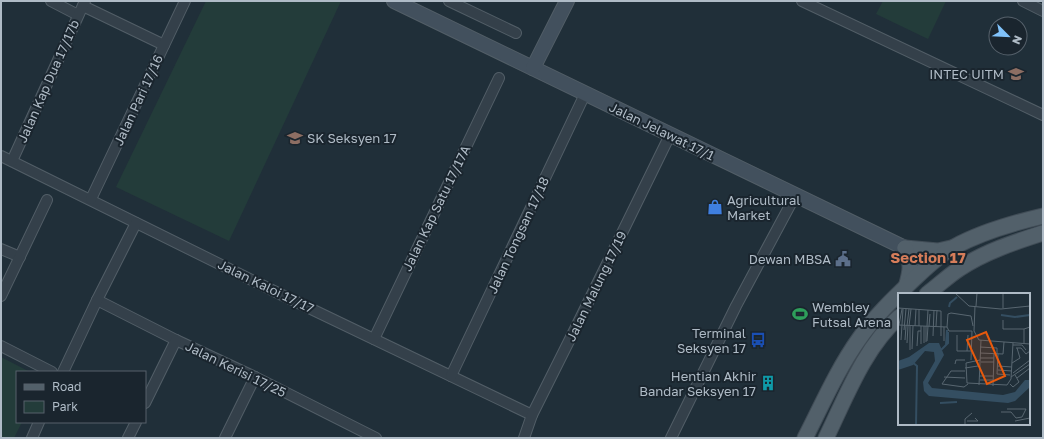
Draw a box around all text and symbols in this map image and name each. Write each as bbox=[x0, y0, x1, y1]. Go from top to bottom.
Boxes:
north arrow bbox=[988, 16, 1028, 56]
street label: Jalan Kap Dua 17/17b bbox=[14, 17, 82, 145]
text: N bbox=[1010, 34, 1025, 47]
street label: Jalan Pari 17/16 bbox=[110, 52, 166, 148]
school or university icon: INTEC UITM bbox=[1007, 65, 1025, 83]
place label: INTEC UITM bbox=[929, 66, 1004, 82]
street label: Jalan Jelawat 17/1 bbox=[607, 99, 717, 163]
school or university icon: SK Seksyen 17 bbox=[286, 129, 304, 147]
place label: SK Seksyen 17 bbox=[307, 130, 397, 146]
street label: Jalan Kap Satu 17/17A bbox=[399, 142, 474, 273]
street label: Jalan Tongsan 17/18 bbox=[484, 174, 552, 296]
place label: Agricultural Market bbox=[727, 192, 801, 223]
shop icon: Agricultural Market bbox=[706, 198, 724, 216]
street label: Jalan Malung 17/19 bbox=[562, 228, 630, 344]
district label: Section 17 bbox=[890, 248, 966, 266]
public building icon: Dewan MBSA bbox=[834, 250, 852, 268]
place label: Dewan MBSA bbox=[749, 251, 831, 267]
street label: Jalan Kaloi 17/17 bbox=[215, 256, 317, 316]
inset map bbox=[898, 293, 1030, 425]
place label: Wembley Futsal Arena bbox=[812, 299, 891, 330]
sports icon: Wembley Futsal Arena bbox=[791, 305, 809, 323]
place label: Terminal Seksyen 17 bbox=[677, 325, 746, 356]
bus stop icon: Terminal Seksyen 17 bbox=[749, 331, 767, 349]
street label: Jalan Kerisi 17/25 bbox=[183, 338, 289, 400]
place label: Hentian Akhir Bandar Seksyen 17 bbox=[639, 368, 756, 399]
legend bbox=[16, 371, 146, 423]
building icon: Hentian Akhir Bandar Seksyen 17 bbox=[759, 374, 777, 392]
text: Road bbox=[52, 379, 81, 394]
text: Park bbox=[52, 399, 78, 414]

